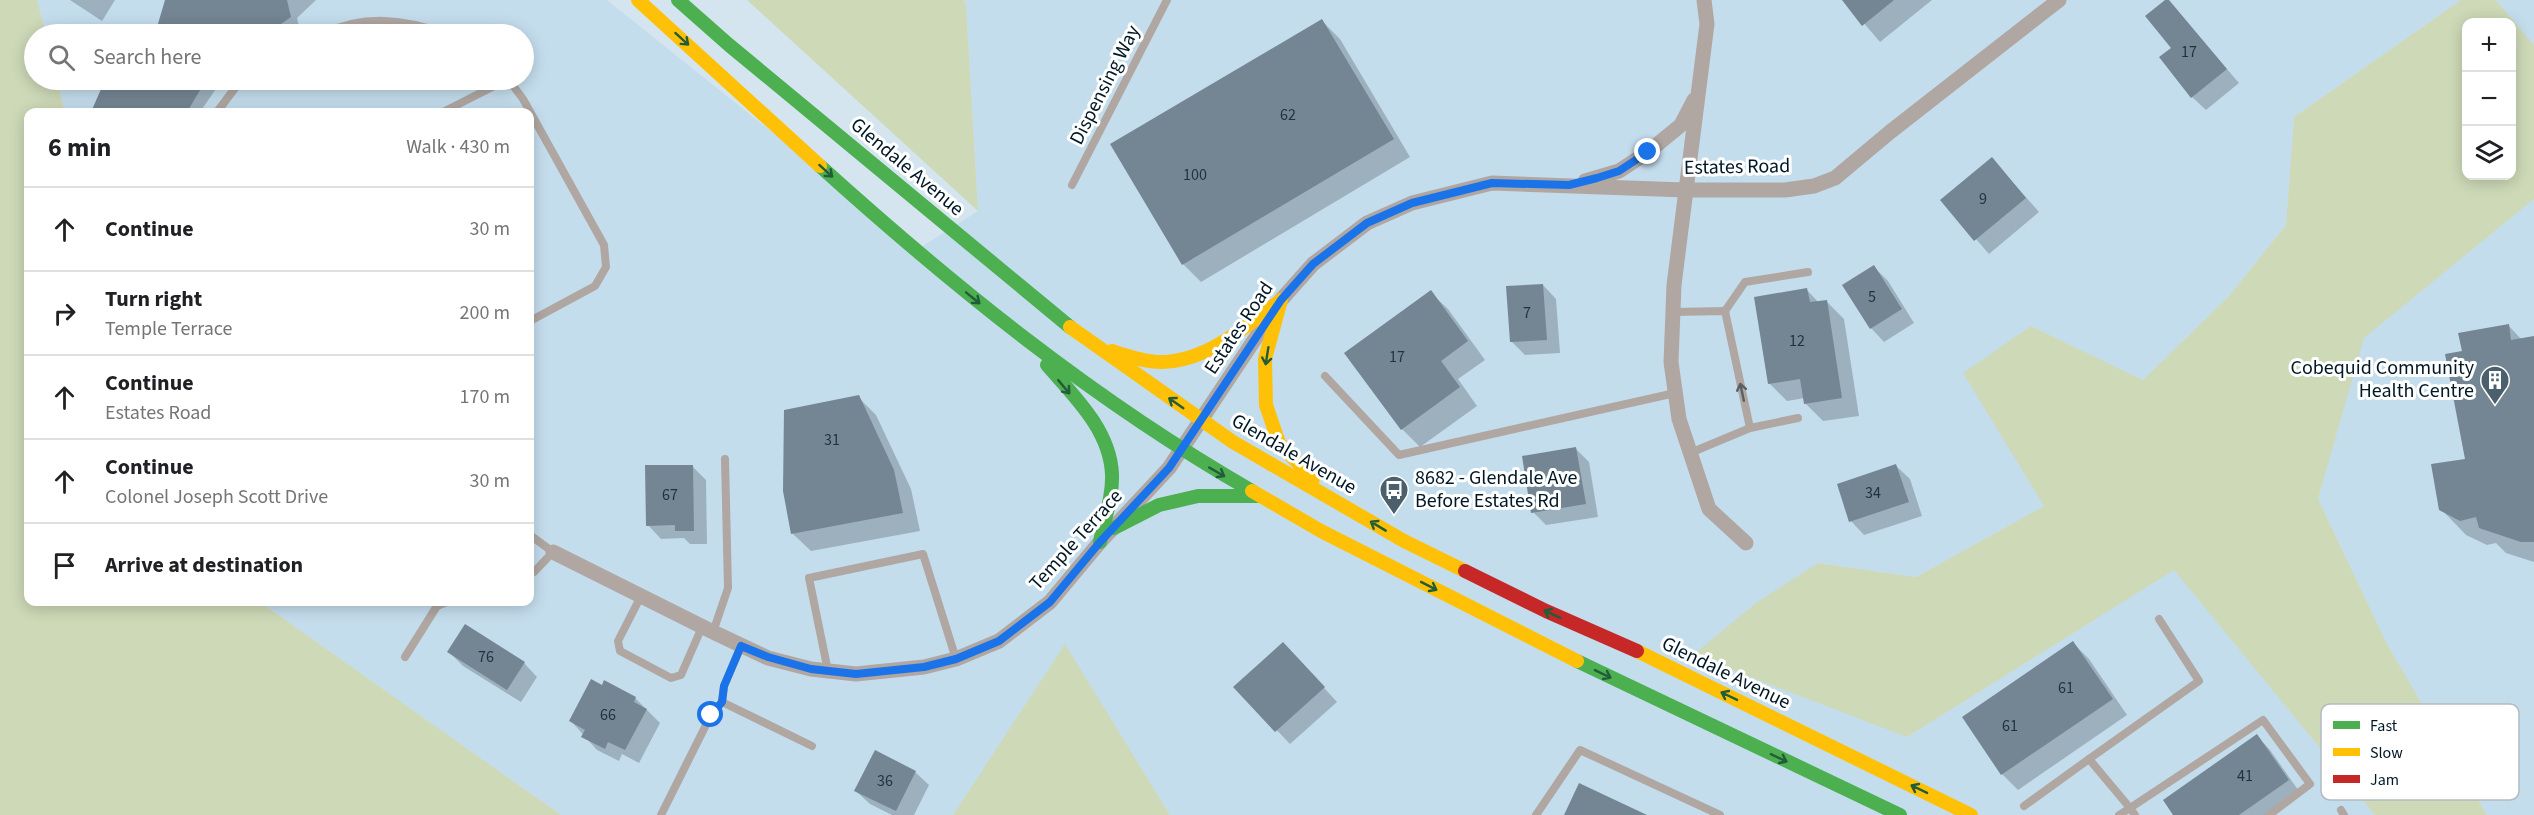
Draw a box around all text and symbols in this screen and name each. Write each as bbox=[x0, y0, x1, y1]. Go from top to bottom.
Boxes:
map controls bbox=[2462, 18, 2516, 180]
button: + bbox=[2462, 18, 2516, 72]
street label: Dispensing Way bbox=[1063, 20, 1147, 150]
search box bbox=[24, 24, 534, 90]
one-way arrow bbox=[674, 32, 689, 46]
icon: search bbox=[45, 41, 78, 74]
text: Search here bbox=[93, 41, 201, 73]
house number: 17 bbox=[2181, 41, 2197, 63]
button: − bbox=[2462, 72, 2516, 126]
house number: 62 bbox=[1280, 104, 1296, 126]
street label: Glendale Avenue bbox=[844, 111, 970, 223]
button: layers bbox=[2462, 126, 2516, 180]
text: 6 min bbox=[48, 129, 111, 166]
text: Walk · 430 m bbox=[406, 133, 510, 161]
route end bbox=[1634, 138, 1660, 164]
street label: Estates Road bbox=[1684, 152, 1790, 182]
one-way arrow bbox=[818, 163, 833, 177]
house number: 100 bbox=[1183, 164, 1207, 186]
house number: 9 bbox=[1979, 188, 1987, 210]
icon: ahead bbox=[48, 213, 81, 246]
text: Continue bbox=[105, 213, 194, 245]
text: 30 m bbox=[470, 215, 510, 243]
street label: Estates Road bbox=[1198, 276, 1280, 380]
text: Turn right bbox=[105, 283, 202, 315]
house number: 5 bbox=[1868, 286, 1876, 308]
one-way arrow bbox=[965, 291, 981, 304]
icon: right bbox=[48, 297, 81, 330]
text: 200 m bbox=[460, 299, 510, 327]
house number: 7 bbox=[1523, 302, 1531, 324]
text: Temple Terrace bbox=[105, 315, 232, 343]
house number: 12 bbox=[1789, 330, 1805, 352]
one-way arrow bbox=[1261, 346, 1272, 366]
house number: 17 bbox=[1389, 346, 1405, 368]
place label: Cobequid Community Health Centre bbox=[2291, 354, 2475, 405]
building icon: Cobequid Community Health Centre bbox=[2479, 364, 2511, 406]
text: Continue bbox=[105, 367, 194, 399]
one-way arrow bbox=[1058, 379, 1071, 395]
icon: ahead bbox=[48, 381, 81, 414]
text: 170 m bbox=[460, 383, 510, 411]
one-way arrow bbox=[1736, 383, 1747, 403]
one-way arrow bbox=[1168, 397, 1185, 409]
text: Estates Road bbox=[105, 399, 211, 427]
street label: Glendale Avenue bbox=[1226, 407, 1362, 501]
house number: 31 bbox=[824, 429, 840, 451]
text: Continue bbox=[105, 451, 194, 483]
place label: 8682 - Glendale Ave Before Estates Rd bbox=[1415, 464, 1577, 515]
icon: ahead bbox=[48, 465, 81, 498]
text: 30 m bbox=[470, 467, 510, 495]
one-way arrow bbox=[1208, 467, 1225, 479]
bus stop icon: 8682 - Glendale Ave Before Estates Rd bbox=[1378, 474, 1410, 516]
house number: 34 bbox=[1865, 482, 1881, 504]
text: Colonel Joseph Scott Drive bbox=[105, 483, 328, 511]
street label: Temple Terrace bbox=[1023, 483, 1129, 597]
house number: 67 bbox=[662, 484, 678, 506]
one-way arrow bbox=[1370, 519, 1387, 531]
icon: arrive bbox=[48, 549, 81, 582]
text: Arrive at destination bbox=[105, 549, 303, 581]
one-way arrow bbox=[1419, 581, 1437, 593]
one-way arrow bbox=[1544, 608, 1562, 619]
street label: Glendale Avenue bbox=[1657, 630, 1795, 716]
house number: 76 bbox=[478, 646, 494, 668]
one-way arrow bbox=[1594, 668, 1611, 680]
house number: 61 bbox=[2058, 677, 2074, 699]
one-way arrow bbox=[1721, 689, 1739, 701]
route start bbox=[697, 701, 723, 727]
house number: 66 bbox=[600, 704, 616, 726]
legend bbox=[2321, 704, 2519, 800]
house number: 61 bbox=[2002, 715, 2018, 737]
text: Fast bbox=[2370, 715, 2398, 737]
text: Slow bbox=[2370, 742, 2403, 764]
one-way arrow bbox=[1770, 753, 1788, 765]
house number: 41 bbox=[2237, 765, 2253, 787]
text: Jam bbox=[2370, 769, 2399, 791]
house number: 36 bbox=[877, 770, 893, 792]
one-way arrow bbox=[1910, 783, 1928, 794]

